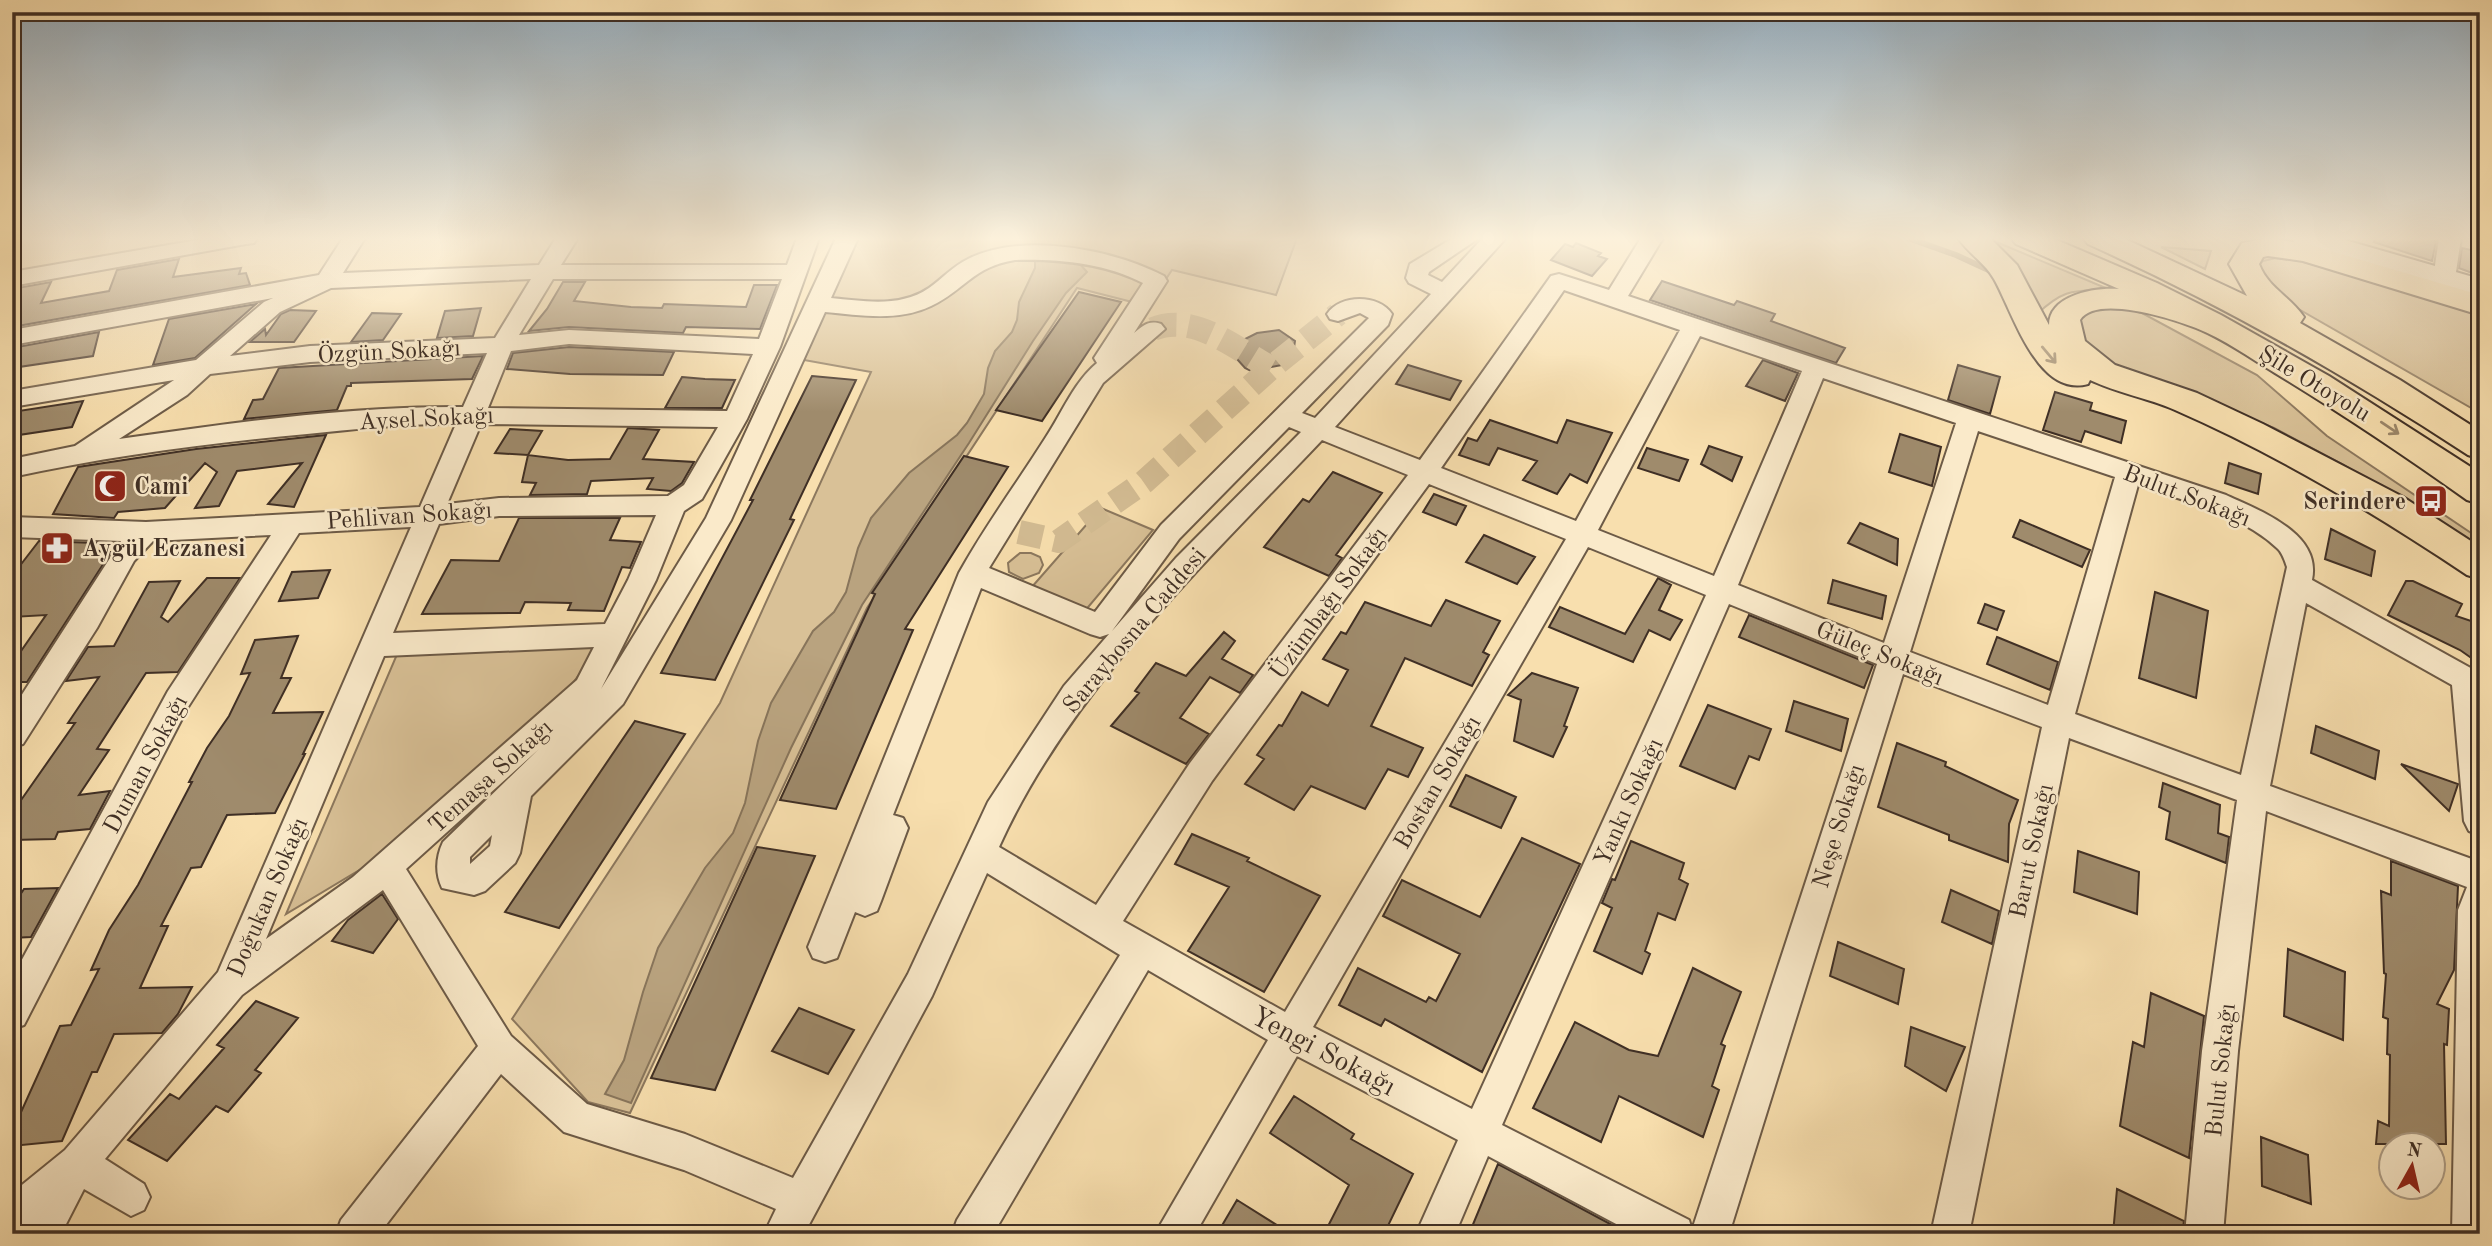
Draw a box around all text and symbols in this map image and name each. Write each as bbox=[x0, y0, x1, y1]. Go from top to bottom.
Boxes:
street label: Özgün Sokağı bbox=[317, 333, 461, 369]
street label: Şile Otoyolu bbox=[2254, 342, 2374, 427]
one-way arrow bbox=[2041, 346, 2057, 364]
street label: Aysel Sokağı bbox=[358, 404, 494, 436]
one-way arrow bbox=[2380, 421, 2399, 436]
street label: Bulut Sokağı bbox=[2119, 462, 2253, 532]
mosque icon: Cami bbox=[91, 467, 129, 505]
place label: Cami bbox=[134, 476, 188, 500]
bus stop icon: Serindere bbox=[2412, 482, 2450, 520]
place label: Serindere bbox=[2303, 491, 2406, 515]
street label: Pehlivan Sokağı bbox=[325, 499, 493, 535]
street label: Üzümbağı Sokağı bbox=[1263, 521, 1393, 685]
pharmacy icon: Aygül Eczanesi bbox=[38, 529, 76, 567]
place label: Aygül Eczanesi bbox=[82, 538, 245, 562]
street label: Saraybosna Caddesi bbox=[1060, 544, 1212, 719]
street label: Güleç Sokağı bbox=[1812, 618, 1947, 691]
street label: Duman Sokağı bbox=[100, 692, 193, 838]
street label: Bostan Sokağı bbox=[1391, 712, 1486, 854]
street label: Temaşa Sokağı bbox=[425, 716, 558, 839]
street label: Yankı Sokağı bbox=[1591, 735, 1669, 870]
street label: Neşe Sokağı bbox=[1810, 762, 1870, 891]
street label: Barut Sokağı bbox=[2007, 782, 2059, 921]
street label: Doğukan Sokağı bbox=[224, 814, 313, 981]
street label: Bulut Sokağı bbox=[2203, 1002, 2241, 1138]
street label: Yengi Sokağı bbox=[1246, 1003, 1399, 1102]
north arrow bbox=[2376, 1130, 2446, 1200]
text: N bbox=[2406, 1141, 2423, 1162]

